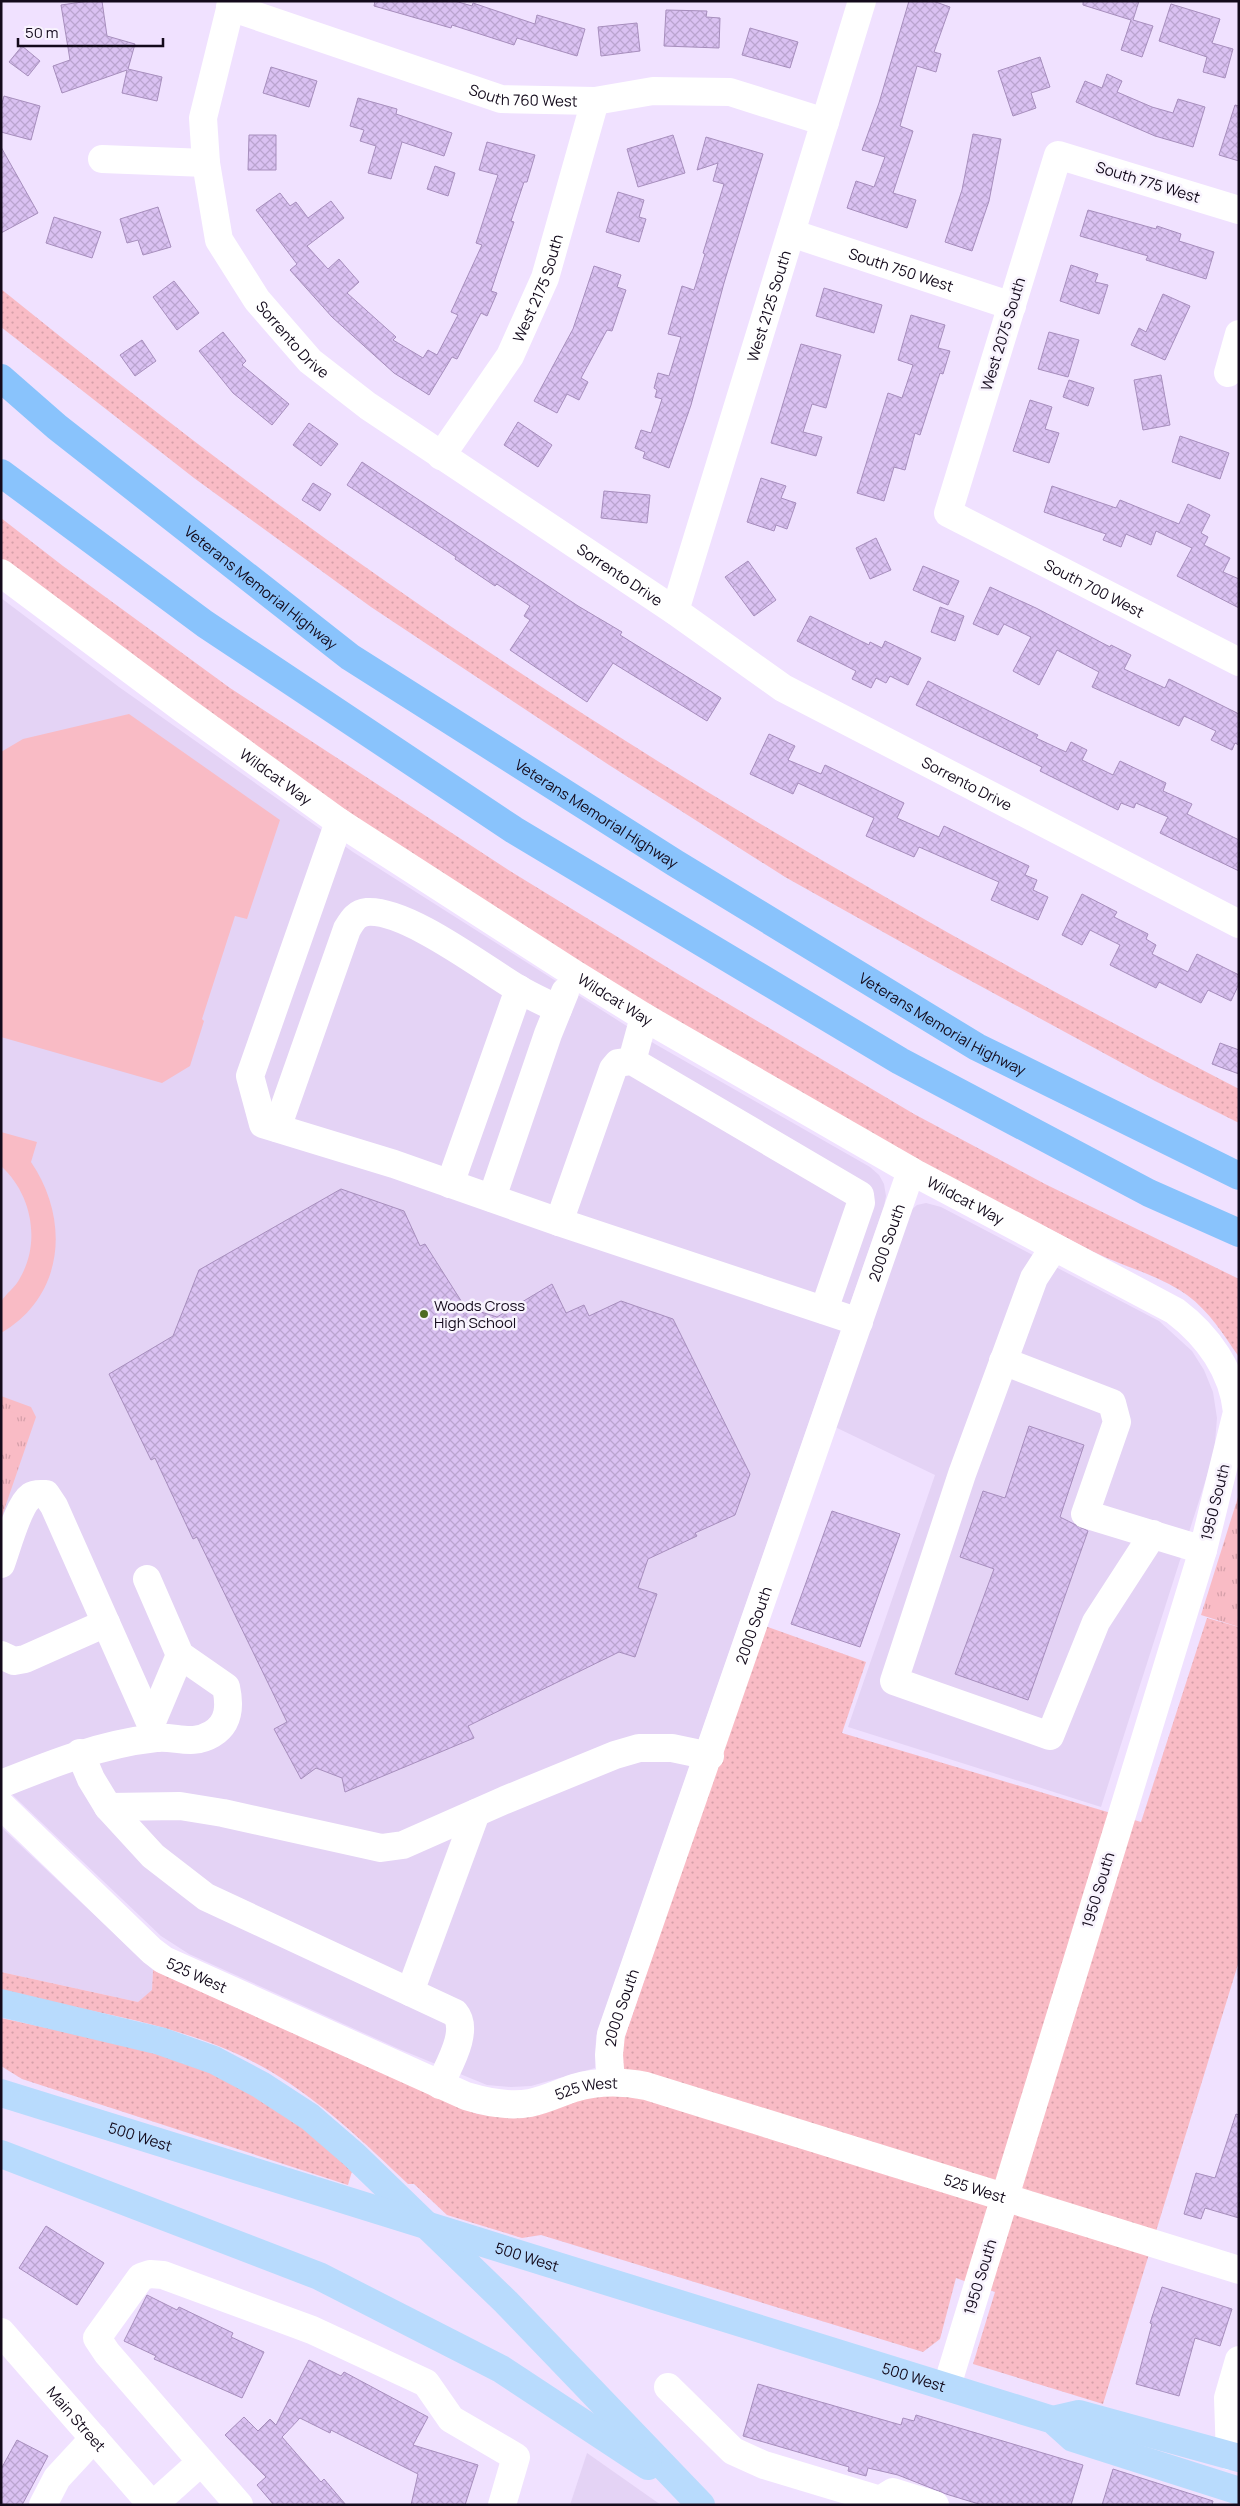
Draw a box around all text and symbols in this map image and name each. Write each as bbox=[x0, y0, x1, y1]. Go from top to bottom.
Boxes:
scale bar bbox=[18, 15, 162, 47]
text: 50 m bbox=[25, 22, 59, 43]
street label: South 760 West bbox=[466, 78, 578, 111]
street label: South 775 West bbox=[1093, 156, 1203, 208]
street label: West 2175 South bbox=[507, 232, 567, 345]
street label: South 750 West bbox=[846, 242, 956, 296]
street label: West 2125 South bbox=[742, 248, 795, 364]
street label: West 2075 South bbox=[976, 275, 1030, 393]
street label: Sorrento Drive bbox=[252, 296, 334, 383]
street label: Veterans Memorial Highway bbox=[180, 520, 342, 654]
street label: Sorrento Drive bbox=[573, 538, 667, 611]
street label: South 700 West bbox=[1041, 554, 1148, 622]
street label: Wildcat Way bbox=[236, 743, 316, 810]
street label: Sorrento Drive bbox=[918, 751, 1016, 815]
street label: Veterans Memorial Highway bbox=[511, 754, 683, 873]
street label: Veterans Memorial Highway bbox=[855, 967, 1030, 1080]
street label: Wildcat Way bbox=[574, 968, 657, 1030]
street label: Wildcat Way bbox=[923, 1171, 1008, 1229]
street label: 2000 South bbox=[863, 1201, 909, 1284]
place label: Woods Cross High School bbox=[434, 1295, 525, 1333]
marker: Woods Cross High School bbox=[418, 1308, 430, 1320]
street label: 1950 South bbox=[1195, 1462, 1235, 1542]
street label: 2000 South bbox=[730, 1583, 776, 1667]
street label: 1950 South bbox=[1077, 1850, 1119, 1930]
street label: 525 West bbox=[163, 1952, 230, 1998]
street label: 2000 South bbox=[599, 1966, 643, 2048]
street label: 525 West bbox=[552, 2072, 618, 2105]
street label: 500 West bbox=[106, 2117, 175, 2156]
street label: 525 West bbox=[941, 2169, 1009, 2208]
street label: 500 West bbox=[493, 2237, 562, 2276]
street label: 1950 South bbox=[959, 2237, 1001, 2317]
street label: 500 West bbox=[879, 2357, 948, 2397]
street label: Main Street bbox=[42, 2381, 111, 2456]

